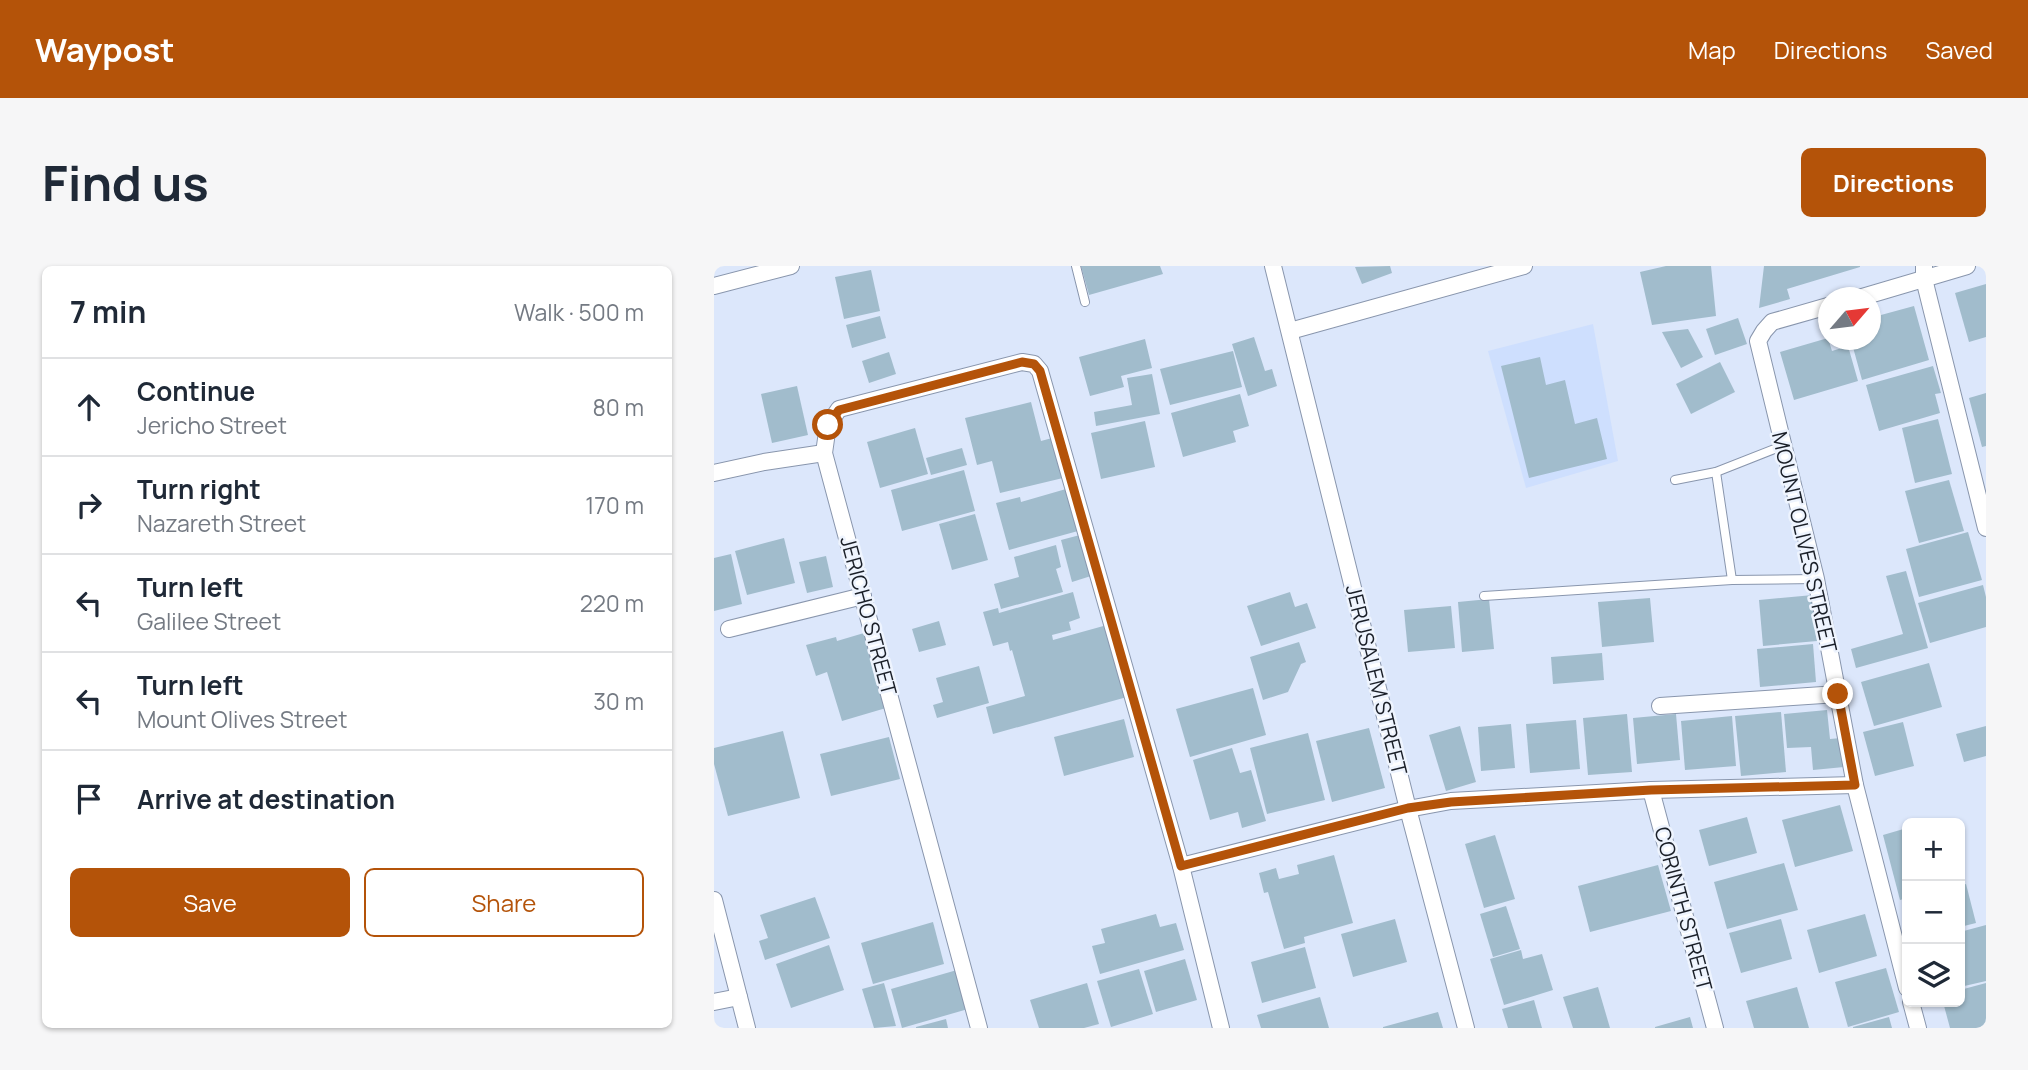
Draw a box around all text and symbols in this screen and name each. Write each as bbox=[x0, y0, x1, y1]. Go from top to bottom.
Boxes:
text: Waypost bbox=[35, 27, 175, 72]
text: Map bbox=[1688, 33, 1736, 66]
text: Directions bbox=[1774, 33, 1887, 66]
text: Saved bbox=[1925, 33, 1993, 66]
button: Directions bbox=[1801, 148, 1986, 217]
text: Find us bbox=[42, 149, 209, 216]
north arrow bbox=[1818, 287, 1881, 350]
text: 7 min bbox=[70, 291, 146, 332]
text: Walk · 500 m bbox=[514, 296, 644, 328]
text: Continue bbox=[137, 373, 255, 409]
icon: ahead bbox=[70, 388, 108, 426]
text: 80 m bbox=[593, 391, 644, 423]
text: Jericho Street bbox=[137, 409, 287, 441]
route start bbox=[812, 409, 843, 440]
street label: MOUNT OLIVES STREET bbox=[1766, 429, 1844, 655]
text: Turn right bbox=[137, 471, 261, 507]
icon: right bbox=[70, 486, 108, 524]
text: 170 m bbox=[585, 489, 644, 521]
text: Nazareth Street bbox=[137, 507, 306, 539]
street label: JERICHO STREET bbox=[834, 533, 904, 699]
text: Turn left bbox=[137, 569, 244, 605]
street label: JERUSALEM STREET bbox=[1340, 582, 1414, 778]
icon: left bbox=[70, 584, 108, 622]
text: 220 m bbox=[580, 587, 644, 619]
text: Galilee Street bbox=[137, 605, 281, 637]
text: Turn left bbox=[137, 667, 244, 703]
route end bbox=[1822, 678, 1853, 709]
icon: left bbox=[70, 682, 108, 720]
text: 30 m bbox=[593, 685, 644, 717]
text: Mount Olives Street bbox=[137, 703, 347, 735]
icon: arrive bbox=[70, 780, 108, 818]
text: Arrive at destination bbox=[137, 781, 395, 817]
map controls bbox=[1902, 818, 1965, 1007]
button: + bbox=[1902, 818, 1965, 881]
street label: CORINTH STREET bbox=[1649, 823, 1719, 994]
button: Save bbox=[70, 868, 350, 937]
button: Share bbox=[364, 868, 644, 937]
button: − bbox=[1902, 881, 1965, 944]
button: layers bbox=[1902, 944, 1965, 1007]

